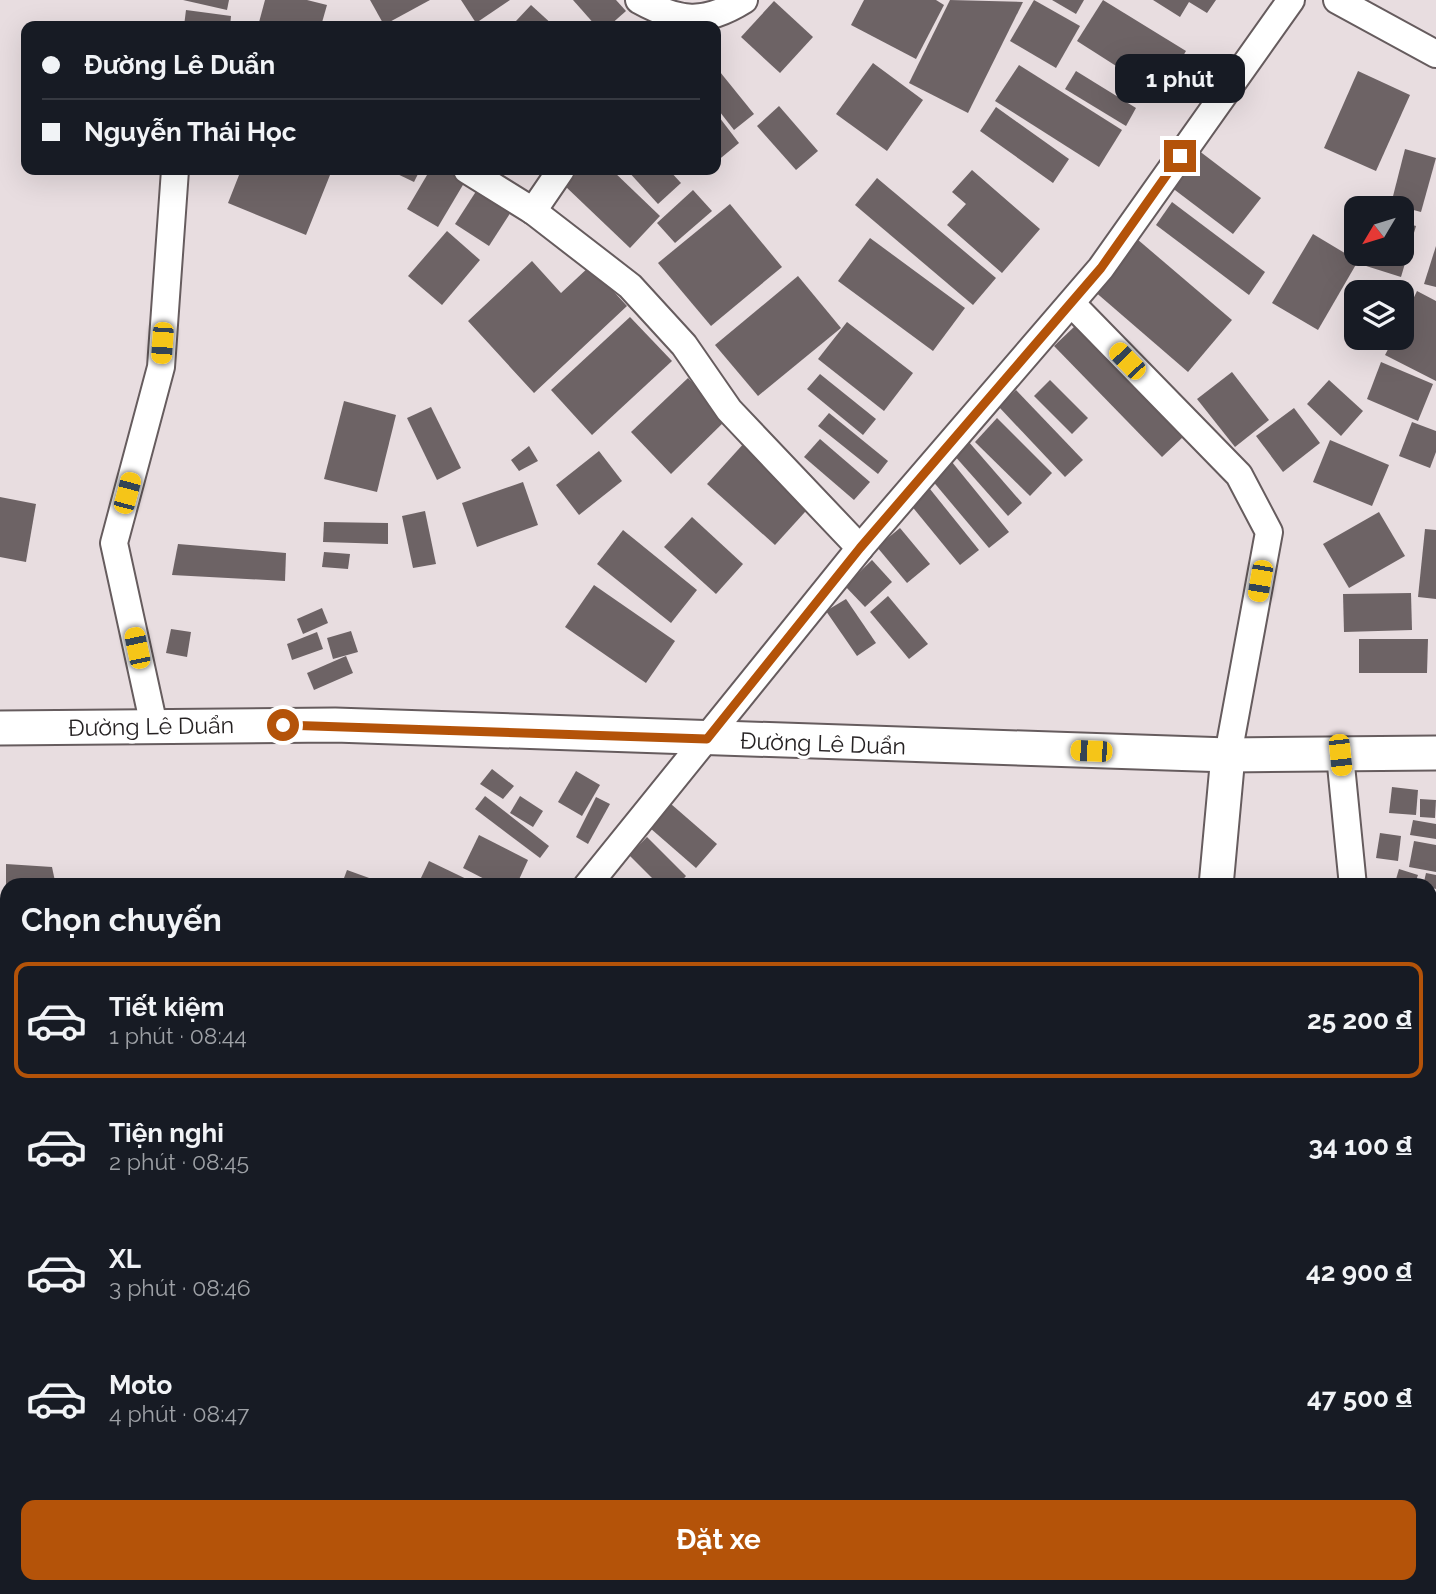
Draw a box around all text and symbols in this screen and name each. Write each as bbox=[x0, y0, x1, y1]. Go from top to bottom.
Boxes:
text: Đường Lê Duẩn bbox=[84, 50, 275, 80]
callout: 1 phút bbox=[1115, 54, 1245, 104]
text: 1 phút bbox=[1146, 65, 1214, 92]
text: Nguyễn Thái Học bbox=[84, 117, 296, 147]
route end bbox=[1164, 140, 1196, 172]
north arrow bbox=[1344, 196, 1414, 266]
map controls bbox=[1344, 196, 1414, 350]
button: layers bbox=[1344, 280, 1414, 350]
car bbox=[151, 321, 174, 365]
car bbox=[1105, 339, 1150, 383]
car bbox=[112, 470, 143, 516]
car bbox=[1247, 558, 1274, 604]
car bbox=[123, 625, 152, 671]
route start bbox=[267, 709, 299, 741]
street label: Đường Lê Duẩn bbox=[68, 711, 234, 741]
street label: Đường Lê Duẩn bbox=[740, 727, 906, 759]
car bbox=[1328, 733, 1353, 777]
car bbox=[1070, 740, 1113, 762]
text: Chọn chuyến bbox=[21, 901, 222, 938]
icon: car bbox=[25, 989, 88, 1052]
text: Tiết kiệm bbox=[109, 992, 224, 1022]
text: 25 200 ₫ bbox=[1307, 1005, 1412, 1035]
text: 1 phút · 08:44 bbox=[109, 1022, 247, 1049]
icon: car bbox=[25, 1115, 88, 1178]
text: Tiện nghi bbox=[109, 1118, 224, 1148]
text: 34 100 ₫ bbox=[1309, 1131, 1412, 1161]
text: 2 phút · 08:45 bbox=[109, 1148, 249, 1175]
icon: car bbox=[25, 1241, 88, 1304]
text: XL bbox=[109, 1244, 141, 1274]
text: 42 900 ₫ bbox=[1306, 1257, 1412, 1287]
text: 3 phút · 08:46 bbox=[109, 1274, 251, 1301]
icon: car bbox=[25, 1367, 88, 1430]
text: Moto bbox=[109, 1370, 172, 1400]
text: 47 500 ₫ bbox=[1307, 1383, 1412, 1413]
text: 4 phút · 08:47 bbox=[109, 1400, 249, 1427]
button: Đặt xe bbox=[21, 1500, 1416, 1580]

